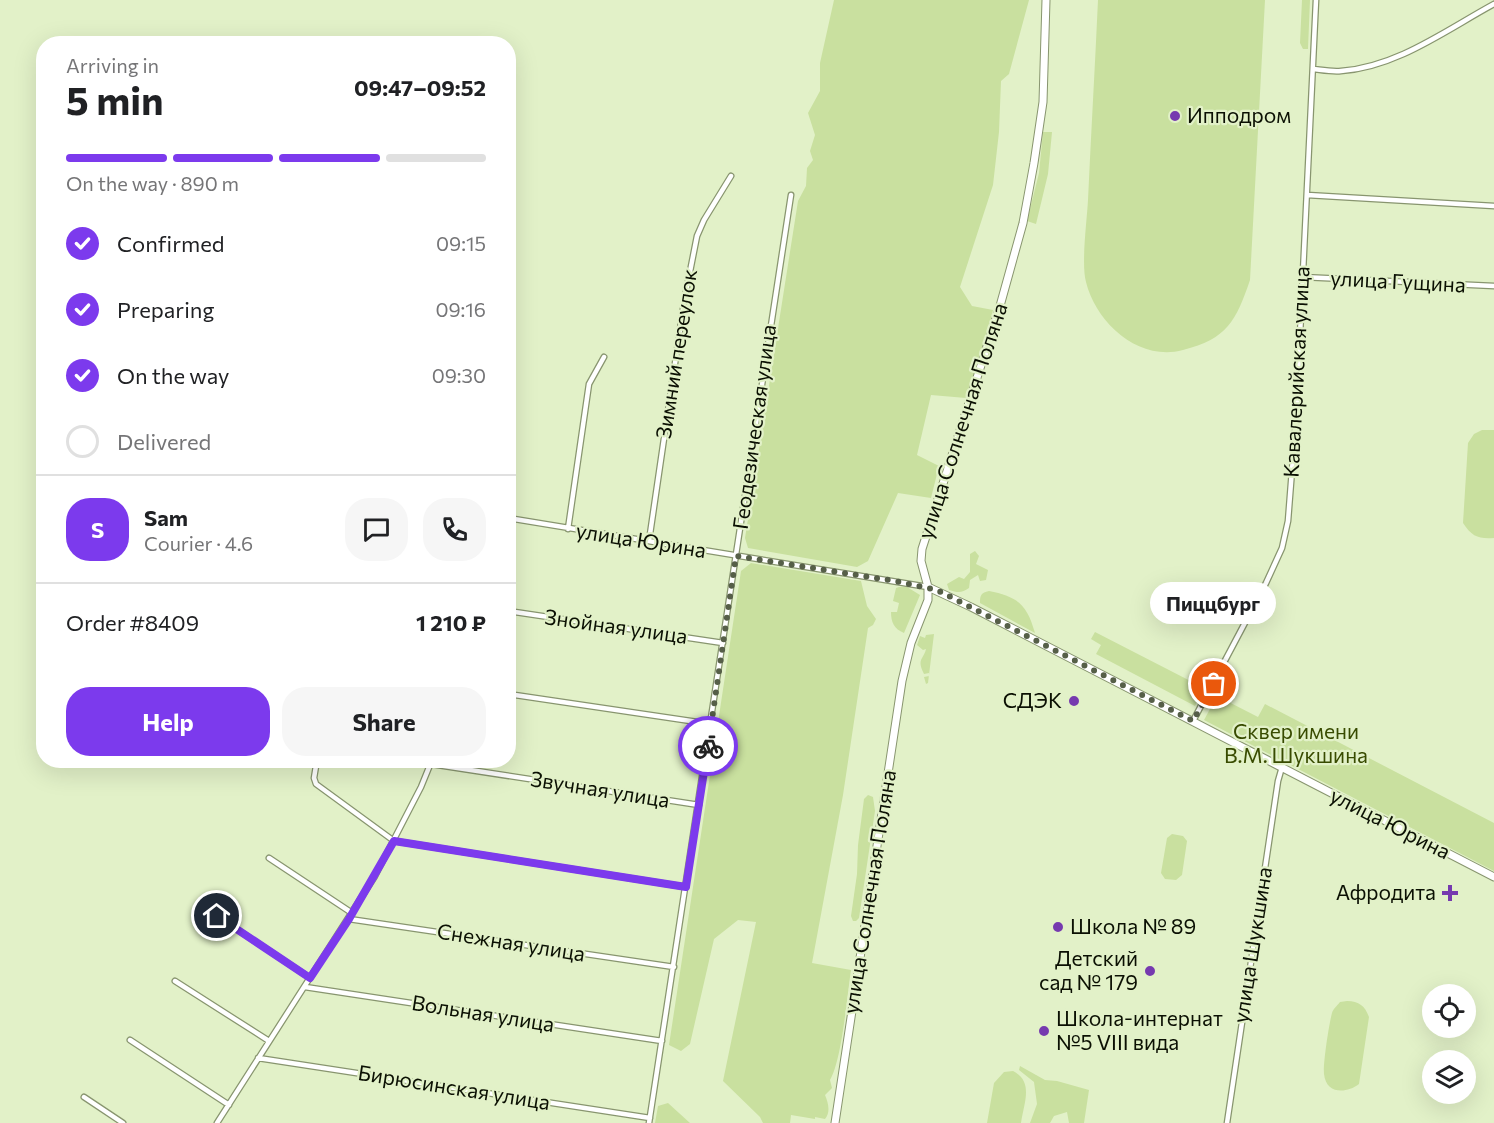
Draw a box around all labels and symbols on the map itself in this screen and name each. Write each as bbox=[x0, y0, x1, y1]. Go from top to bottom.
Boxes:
place label: Ипподром bbox=[1187, 102, 1291, 127]
marker: Ипподром bbox=[1168, 109, 1182, 123]
street label: улица Гущина bbox=[1330, 264, 1466, 297]
street label: Кавалерийская улица bbox=[1277, 266, 1314, 478]
street label: Зимний переулок bbox=[650, 267, 701, 440]
street label: улица Солнечная Поляна bbox=[912, 299, 1012, 542]
street label: Геодезическая улица bbox=[727, 323, 780, 531]
street label: улица Юрина bbox=[574, 517, 708, 562]
callout: Пиццбург bbox=[1151, 582, 1277, 624]
street label: Знойная улица bbox=[543, 603, 689, 648]
pin bbox=[1188, 658, 1239, 709]
place label: СДЭК bbox=[1003, 687, 1062, 712]
marker: СДЭК bbox=[1067, 694, 1081, 708]
courier bbox=[678, 716, 738, 776]
park label: Сквер имени В.М. Шукшина bbox=[1224, 718, 1368, 767]
street label: Звучная улица bbox=[529, 765, 672, 812]
street label: улица Солнечная Поляна bbox=[837, 768, 900, 1015]
street label: улица Юрина bbox=[1326, 782, 1455, 864]
street label: улица Шукшина bbox=[1227, 865, 1276, 1025]
place label: Афродита bbox=[1336, 879, 1436, 904]
marker: Афродита bbox=[1441, 884, 1459, 902]
pin bbox=[191, 890, 242, 941]
place label: Школа № 89 bbox=[1070, 913, 1196, 938]
street label: Снежная улица bbox=[435, 917, 587, 966]
marker: Школа № 89 bbox=[1051, 920, 1065, 934]
place label: Детский сад № 179 bbox=[1039, 945, 1138, 994]
marker: Детский сад № 179 bbox=[1143, 964, 1157, 978]
street label: Вольная улица bbox=[410, 989, 556, 1036]
place label: Школа-интернат №5 VIII вида bbox=[1056, 1005, 1223, 1054]
marker: Школа-интернат №5 VIII вида bbox=[1037, 1024, 1051, 1038]
street label: Бирюсинская улица bbox=[356, 1059, 552, 1114]

